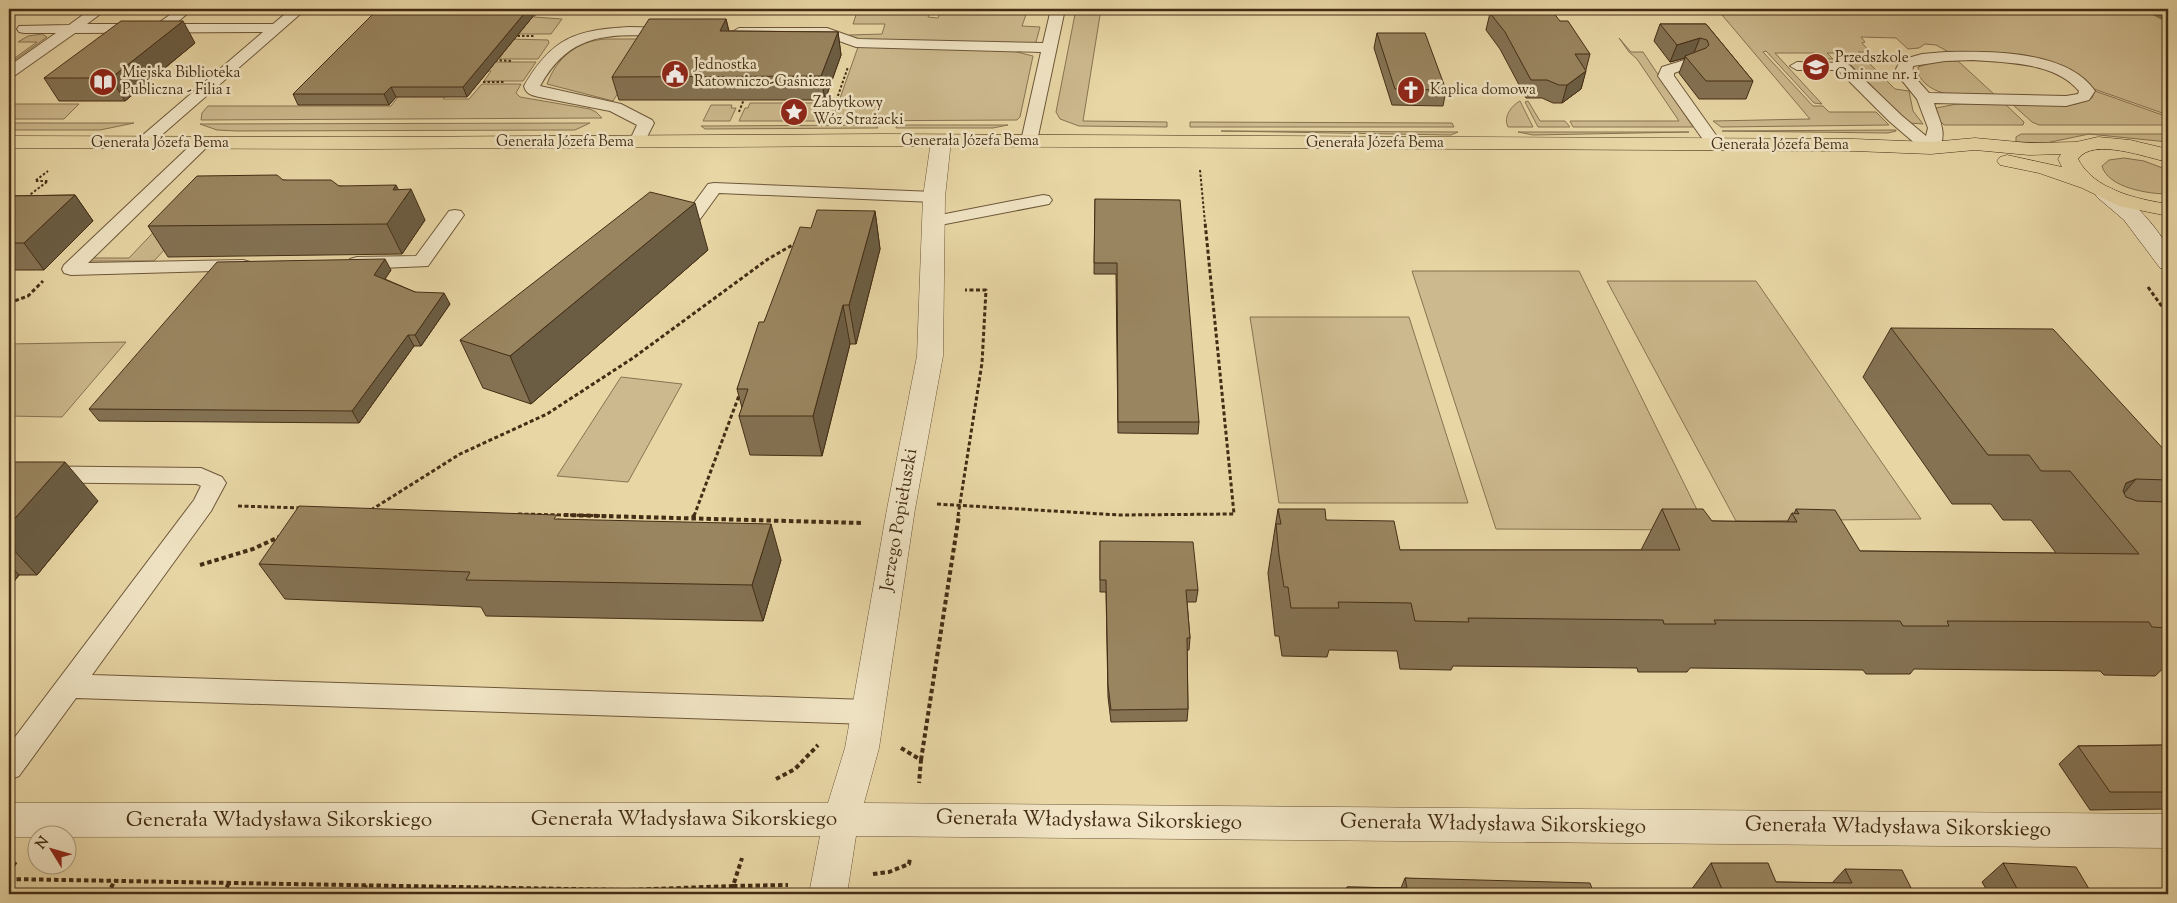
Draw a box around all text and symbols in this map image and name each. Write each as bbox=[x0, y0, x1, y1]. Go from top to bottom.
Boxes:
place label: Przedszkole Gminne nr. 1 bbox=[1835, 48, 1918, 86]
school or university icon: Przedszkole Gminne nr. 1 bbox=[1801, 52, 1831, 82]
place label: Jednostka Ratowniczo-Gaśnicza bbox=[693, 55, 832, 93]
public building icon: Jednostka Ratowniczo-Gaśnicza bbox=[660, 59, 690, 89]
place label: Miejska Biblioteka Publiczna - Filia 1 bbox=[122, 63, 241, 101]
library icon: Miejska Biblioteka Publiczna - Filia 1 bbox=[88, 67, 118, 97]
church icon: Kaplica domowa bbox=[1396, 75, 1426, 105]
place label: Kaplica domowa bbox=[1430, 80, 1536, 101]
place label: Zabytkowy Wóz Strażacki bbox=[813, 93, 903, 131]
place icon: Zabytkowy Wóz Strażacki bbox=[779, 97, 809, 127]
street label: Generała Józefa Bema bbox=[901, 131, 1039, 152]
street label: Generała Józefa Bema bbox=[496, 132, 634, 153]
street label: Generała Józefa Bema bbox=[91, 133, 229, 154]
street label: Generała Józefa Bema bbox=[1306, 133, 1444, 154]
street label: Generała Józefa Bema bbox=[1711, 135, 1849, 156]
street label: Jerzego Popiełuszki bbox=[874, 447, 925, 594]
street label: Generała Władysława Sikorskiego bbox=[936, 803, 1242, 839]
street label: Generała Władysława Sikorskiego bbox=[531, 805, 837, 835]
street label: Generała Władysława Sikorskiego bbox=[126, 806, 432, 836]
street label: Generała Władysława Sikorskiego bbox=[1340, 807, 1646, 843]
street label: Generała Władysława Sikorskiego bbox=[1745, 810, 2051, 846]
north arrow bbox=[28, 826, 78, 876]
text: N bbox=[32, 833, 55, 854]

